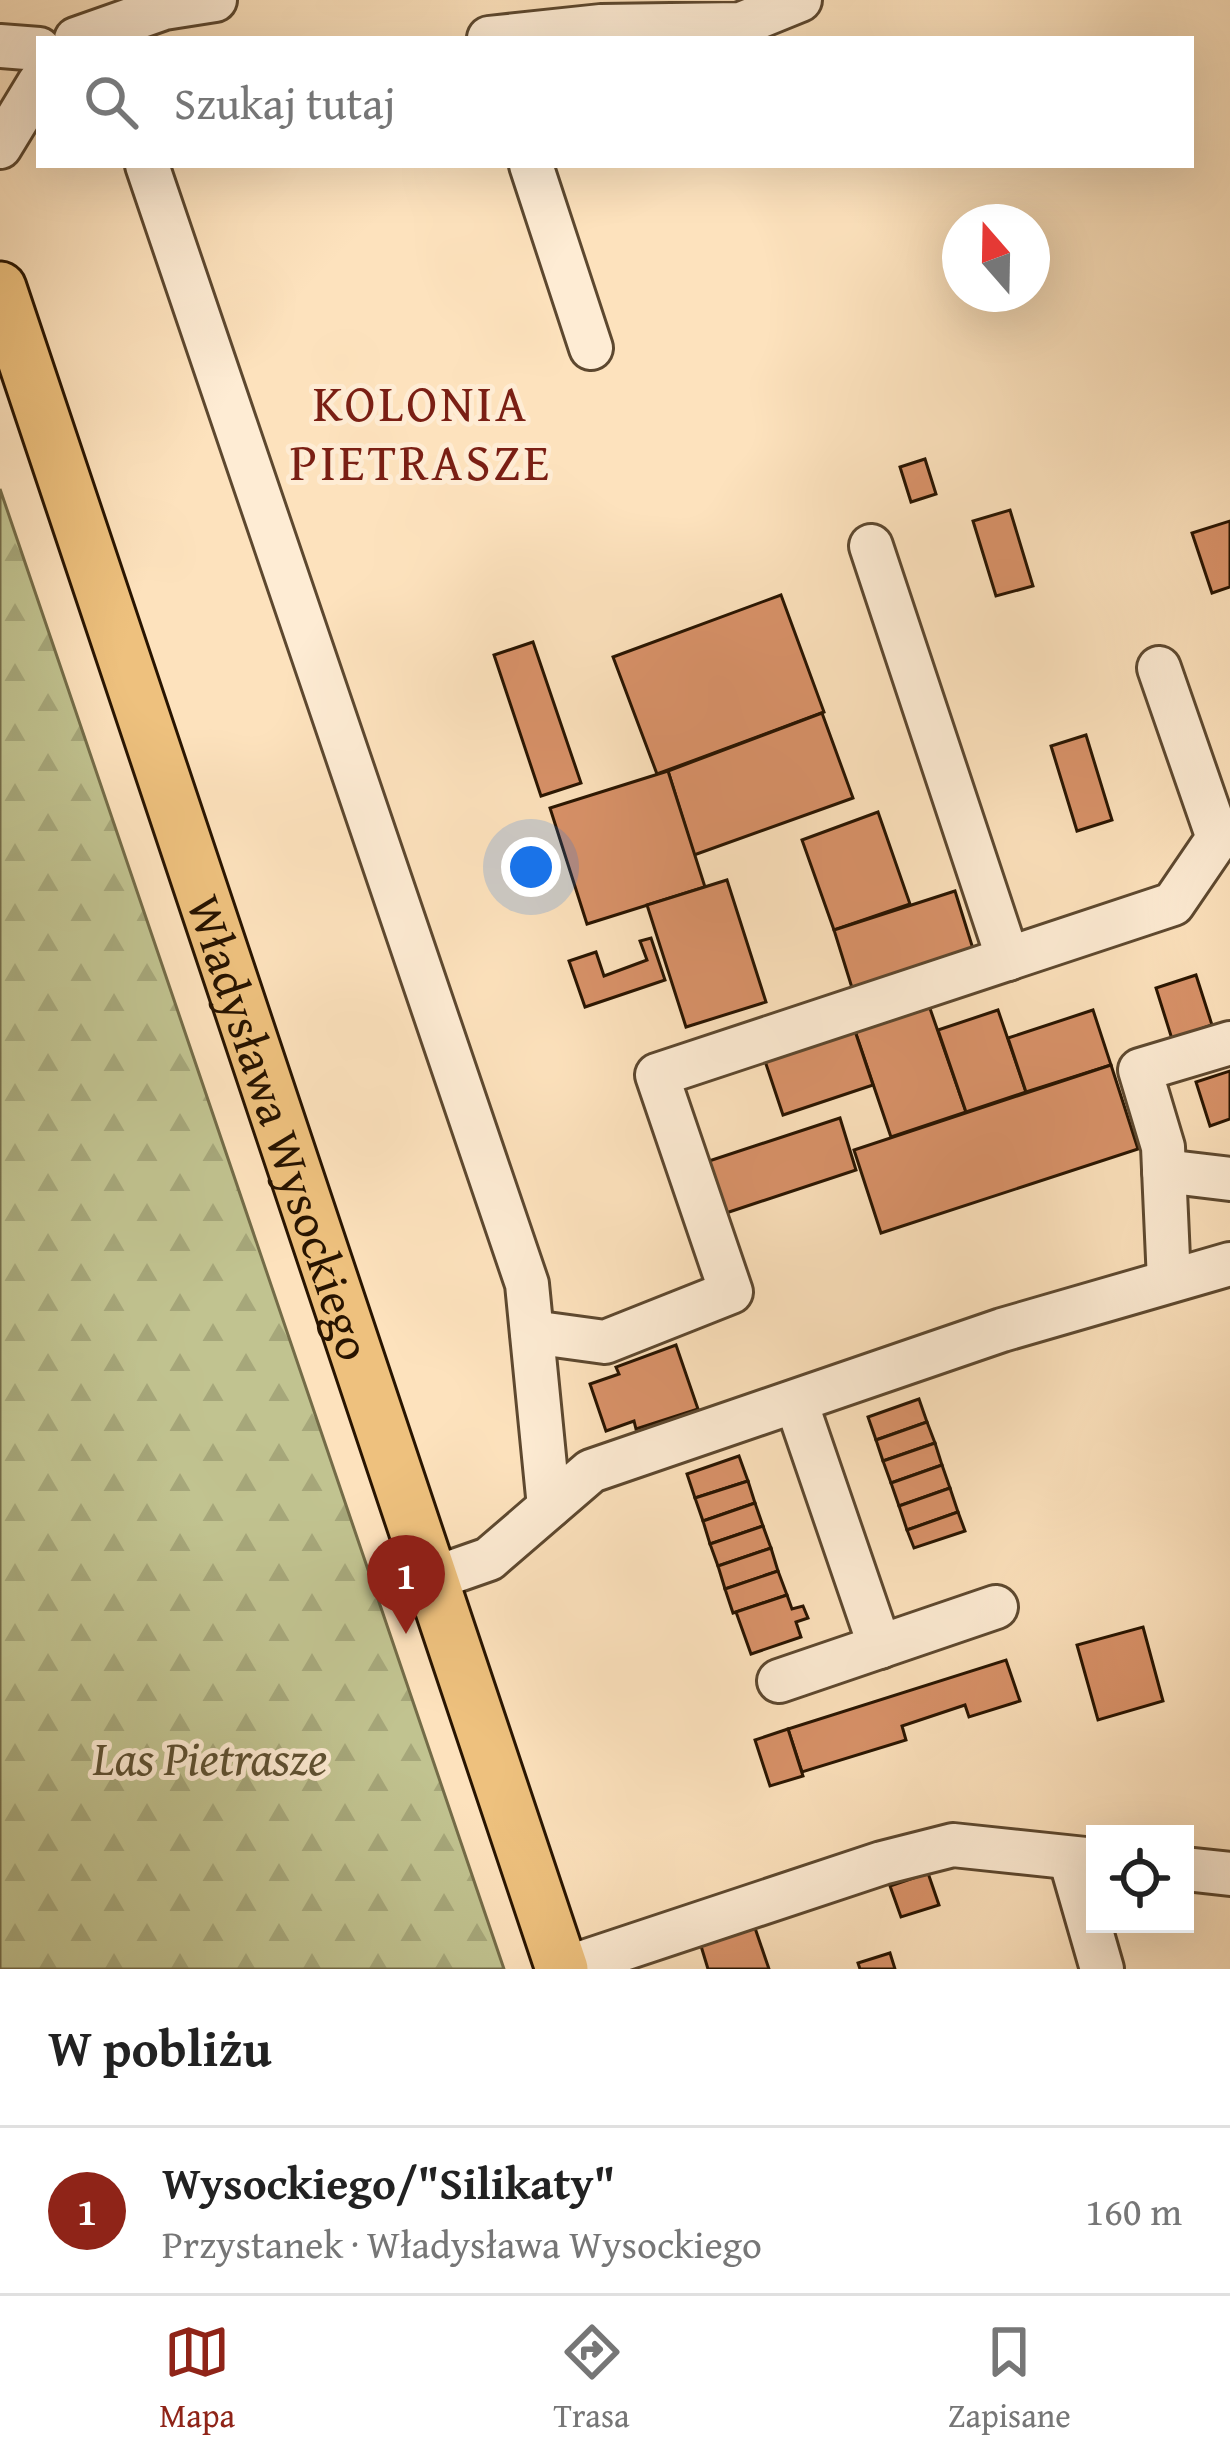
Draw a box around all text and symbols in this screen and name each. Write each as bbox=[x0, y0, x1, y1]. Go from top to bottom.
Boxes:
search box bbox=[36, 36, 1194, 168]
icon: search bbox=[78, 69, 144, 135]
text: Szukaj tutaj bbox=[174, 70, 396, 135]
north arrow bbox=[942, 204, 1050, 312]
district label: KOLONIA PIETRASZE bbox=[290, 365, 552, 499]
your location bbox=[501, 837, 561, 897]
street label: Władysława Wysockiego bbox=[170, 885, 391, 1369]
pin: 1 bbox=[367, 1535, 445, 1634]
park label: Las Pietrasze bbox=[92, 1722, 327, 1793]
map controls bbox=[1086, 1825, 1194, 1933]
button: locate bbox=[1086, 1825, 1194, 1933]
text: W pobliżu bbox=[48, 2010, 272, 2085]
text: Wysockiego/"Silikaty" bbox=[162, 2150, 615, 2215]
text: 1 bbox=[77, 2182, 97, 2239]
text: 160 m bbox=[1085, 2182, 1182, 2239]
text: Przystanek · Władysława Wysockiego bbox=[162, 2215, 762, 2272]
tab: Mapa bbox=[159, 2319, 235, 2439]
tab: Trasa bbox=[554, 2319, 630, 2439]
tab: Zapisane bbox=[948, 2319, 1071, 2439]

